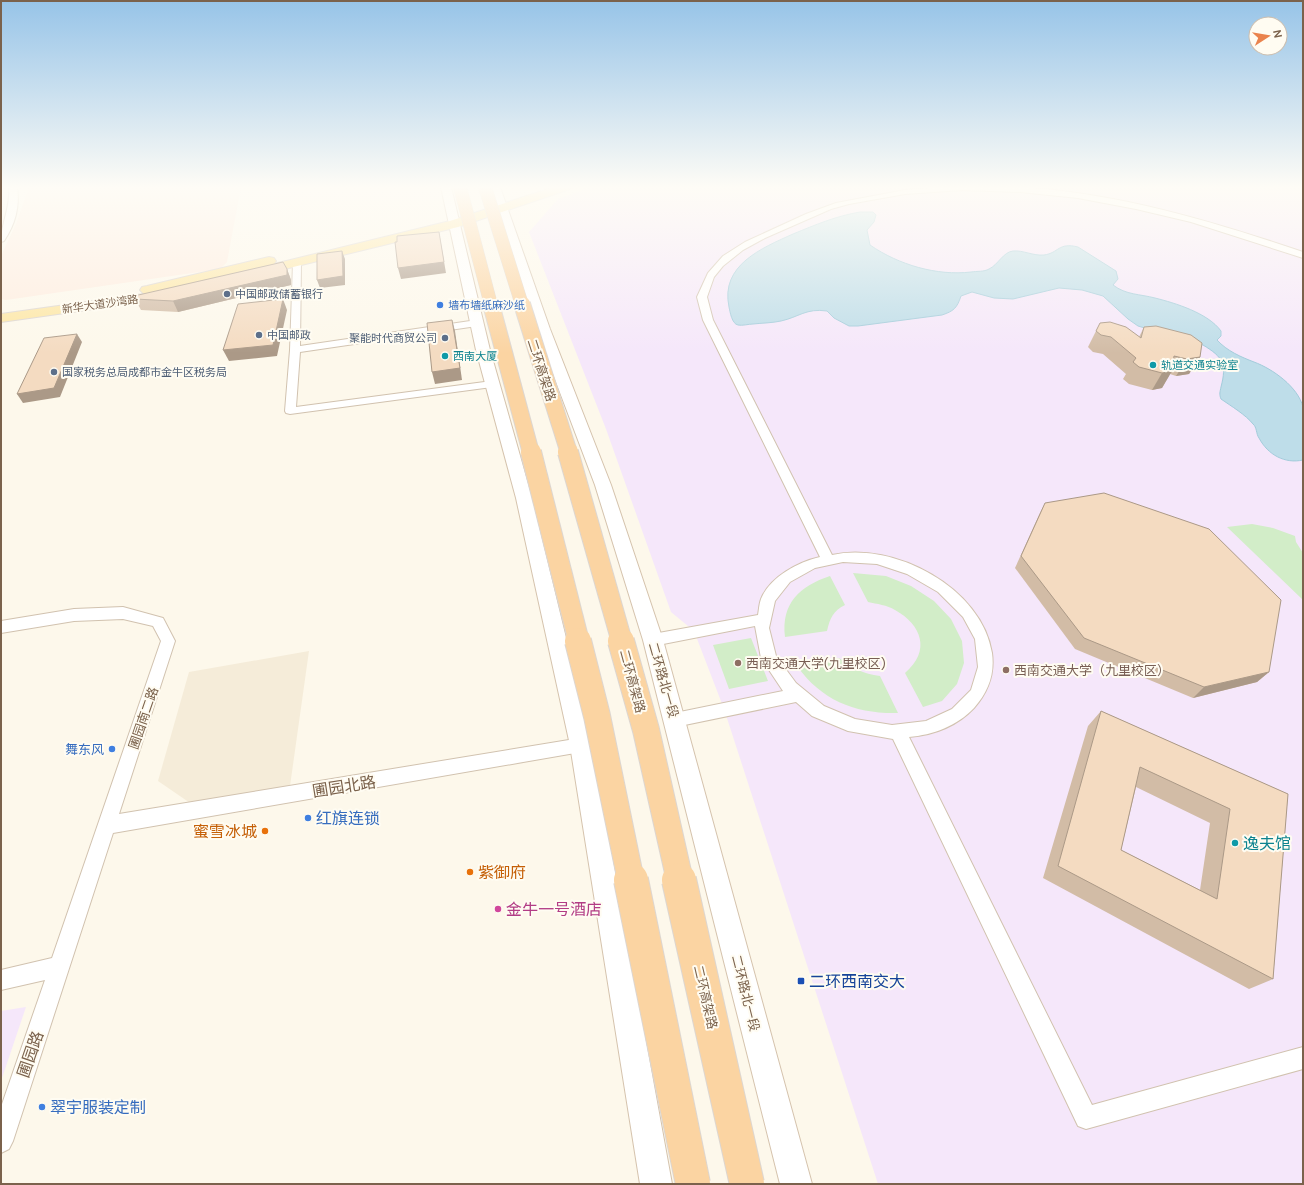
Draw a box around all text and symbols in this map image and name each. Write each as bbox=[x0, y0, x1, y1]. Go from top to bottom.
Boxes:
north arrow bbox=[1248, 16, 1288, 56]
text: N bbox=[1270, 29, 1285, 39]
place label: 中国邮政储蓄银行 bbox=[235, 287, 323, 301]
marker: 中国邮政储蓄银行 bbox=[222, 289, 232, 299]
street label: 新华大道沙湾路 bbox=[61, 292, 139, 316]
place label: 墙布墙纸麻沙纸 bbox=[448, 298, 525, 312]
marker: 墙布墙纸麻沙纸 bbox=[435, 300, 445, 310]
place label: 中国邮政 bbox=[267, 328, 311, 342]
marker: 中国邮政 bbox=[254, 330, 264, 340]
place label: 聚能时代商贸公司 bbox=[349, 331, 437, 345]
marker: 聚能时代商贸公司 bbox=[440, 333, 450, 343]
street label: 二环高架路 bbox=[523, 337, 560, 404]
place label: 西南大厦 bbox=[453, 349, 497, 363]
marker: 西南大厦 bbox=[440, 351, 450, 361]
place label: 轨道交通实验室 bbox=[1161, 358, 1238, 372]
marker: 轨道交通实验室 bbox=[1148, 360, 1158, 370]
place label: 国家税务总局成都市金牛区税务局 bbox=[62, 365, 227, 379]
marker: 国家税务总局成都市金牛区税务局 bbox=[49, 367, 59, 377]
street label: 二环路北一段 bbox=[645, 640, 682, 720]
street label: 二环高架路 bbox=[616, 648, 649, 715]
place label: 西南交通大学(九里校区) bbox=[746, 655, 886, 672]
marker: 西南交通大学(九里校区) bbox=[733, 658, 743, 668]
place label: 西南交通大学（九里校区） bbox=[1014, 662, 1170, 679]
marker: 西南交通大学（九里校区） bbox=[1001, 665, 1011, 675]
street label: 圃园南二路 bbox=[125, 685, 162, 752]
place label: 舞东风 bbox=[65, 741, 104, 758]
marker: 舞东风 bbox=[107, 744, 117, 754]
street label: 圃园北路 bbox=[311, 771, 377, 802]
place label: 红旗连锁 bbox=[316, 808, 380, 829]
marker: 红旗连锁 bbox=[303, 813, 313, 823]
place label: 蜜雪冰城 bbox=[193, 821, 257, 842]
marker: 蜜雪冰城 bbox=[260, 826, 270, 836]
place label: 逸夫馆 bbox=[1243, 833, 1291, 854]
marker: 逸夫馆 bbox=[1230, 838, 1240, 848]
place label: 紫御府 bbox=[478, 862, 526, 883]
marker: 紫御府 bbox=[465, 867, 475, 877]
place label: 金牛一号酒店 bbox=[506, 899, 602, 920]
marker: 金牛一号酒店 bbox=[493, 904, 503, 914]
street label: 二环路北一段 bbox=[728, 953, 763, 1033]
street label: 二环高架路 bbox=[690, 964, 721, 1031]
place label: 二环西南交大 bbox=[809, 971, 905, 992]
marker: 二环西南交大 bbox=[796, 976, 806, 986]
street label: 圃园路 bbox=[13, 1028, 48, 1080]
place label: 翠宇服装定制 bbox=[50, 1097, 146, 1118]
marker: 翠宇服装定制 bbox=[37, 1102, 47, 1112]

